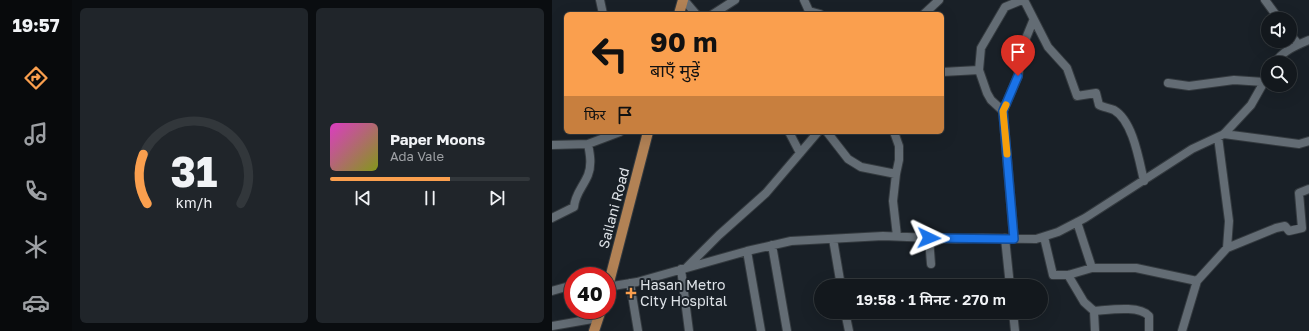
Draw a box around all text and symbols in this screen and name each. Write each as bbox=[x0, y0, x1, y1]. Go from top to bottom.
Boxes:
map controls bbox=[1261, 12, 1297, 92]
button: sound bbox=[1261, 12, 1297, 48]
text: 19:57 bbox=[12, 14, 60, 36]
text: 90 m bbox=[650, 25, 717, 58]
icon: left bbox=[584, 28, 636, 80]
pin bbox=[1001, 35, 1035, 76]
icon: arrive bbox=[1007, 41, 1029, 63]
button: search bbox=[1261, 56, 1297, 92]
text: बाएँ मुड़ें bbox=[650, 59, 700, 81]
icon: directions bbox=[22, 64, 50, 92]
icon: arrive bbox=[614, 104, 636, 126]
text: फिर bbox=[584, 105, 606, 123]
icon: music bbox=[22, 120, 50, 148]
text: Paper Moons bbox=[390, 130, 485, 148]
text: 31 bbox=[171, 145, 217, 195]
text: Ada Vale bbox=[390, 148, 444, 164]
street label: Sailani Road bbox=[595, 165, 632, 250]
icon: phone bbox=[22, 177, 50, 205]
icon: previous bbox=[352, 187, 374, 209]
icon: pause bbox=[419, 187, 441, 209]
icon: next bbox=[486, 187, 508, 209]
text: km/h bbox=[176, 193, 212, 210]
position arrow bbox=[908, 217, 950, 259]
icon: climate bbox=[22, 233, 50, 261]
speed limit sign: 40 bbox=[564, 267, 616, 319]
place label: Hasan Metro City Hospital bbox=[640, 276, 727, 309]
marker: Hasan Metro City Hospital bbox=[625, 287, 637, 299]
icon: car bbox=[22, 289, 50, 317]
text: 19:58 · 1 मिनट · 270 m bbox=[856, 290, 1006, 308]

